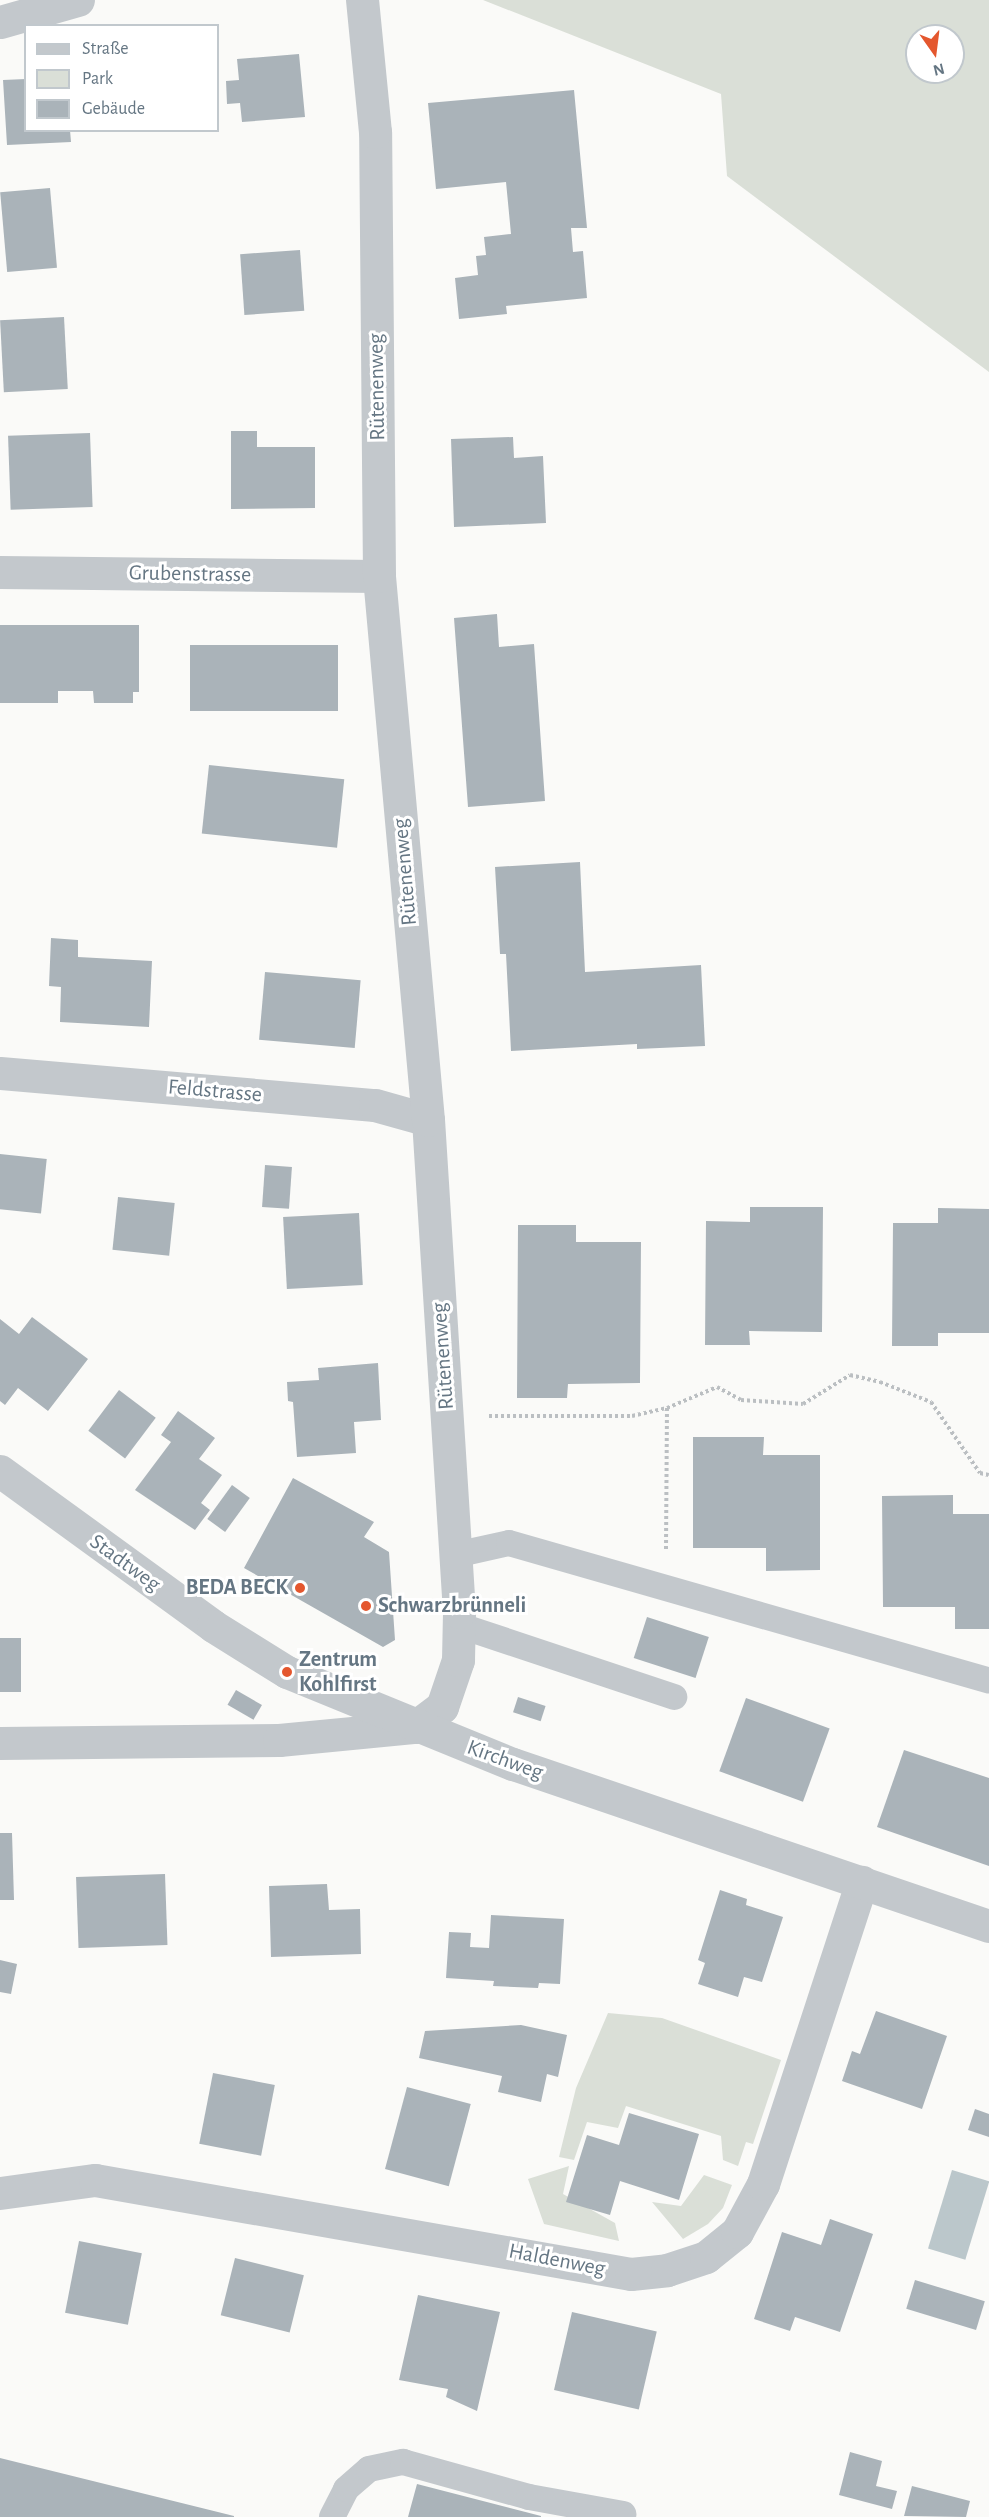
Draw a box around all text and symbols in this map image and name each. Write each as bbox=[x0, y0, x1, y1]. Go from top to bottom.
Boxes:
legend bbox=[24, 24, 219, 132]
north arrow bbox=[905, 24, 965, 84]
text: Straße bbox=[82, 40, 128, 58]
text: N bbox=[932, 60, 946, 79]
text: Park bbox=[82, 70, 113, 88]
text: Gebäude bbox=[82, 100, 145, 118]
street label: Rütenenweg bbox=[363, 333, 391, 441]
street label: Grubenstrasse bbox=[129, 560, 251, 588]
street label: Rütenenweg bbox=[387, 817, 423, 927]
street label: Feldstrasse bbox=[167, 1074, 263, 1108]
street label: Rütenenweg bbox=[426, 1301, 460, 1411]
street label: Stadtweg bbox=[84, 1528, 166, 1598]
place label: BEDA BECK bbox=[186, 1575, 288, 1601]
marker: BEDA BECK bbox=[293, 1581, 307, 1595]
place label: Schwarzbrünneli bbox=[378, 1593, 526, 1619]
marker: Schwarzbrünneli bbox=[359, 1599, 373, 1613]
place label: Zentrum Kohlfirst bbox=[299, 1646, 377, 1698]
marker: Zentrum Kohlfirst bbox=[280, 1665, 294, 1679]
street label: Kirchweg bbox=[463, 1734, 547, 1786]
street label: Haldenweg bbox=[506, 2238, 608, 2282]

